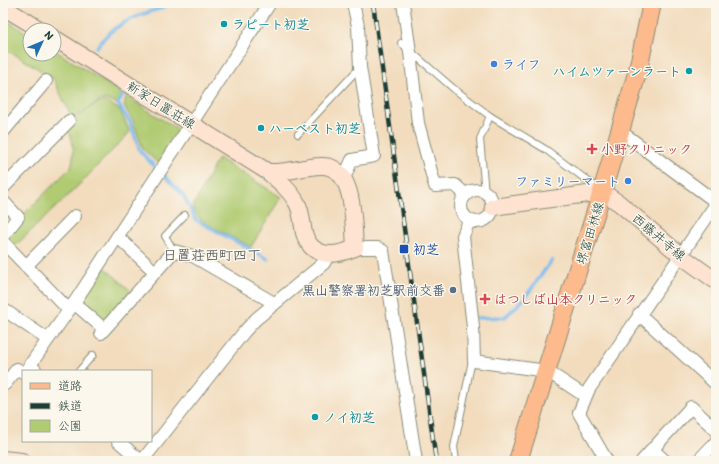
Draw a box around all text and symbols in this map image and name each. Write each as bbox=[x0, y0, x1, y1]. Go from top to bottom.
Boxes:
place label: ラピート初芝 bbox=[232, 17, 309, 32]
marker: ラピート初芝 bbox=[219, 19, 229, 29]
north arrow bbox=[22, 22, 62, 62]
text: N bbox=[42, 28, 56, 43]
place label: ライフ bbox=[502, 57, 541, 72]
marker: ライフ bbox=[489, 59, 499, 69]
place label: ハイムツァーンラート bbox=[553, 64, 681, 79]
marker: ハイムツァーンラート bbox=[684, 66, 694, 76]
street label: 新家日置荘線 bbox=[124, 78, 199, 133]
place label: ハーベスト初芝 bbox=[269, 121, 361, 136]
marker: ハーベスト初芝 bbox=[256, 123, 266, 133]
place label: 小野クリニック bbox=[601, 142, 692, 157]
marker: 小野クリニック bbox=[586, 143, 598, 155]
place label: ファミリーマート bbox=[515, 174, 620, 189]
marker: ファミリーマート bbox=[623, 176, 633, 186]
street label: 堺富田林線 bbox=[573, 199, 607, 266]
street label: 西藤井寺線 bbox=[629, 210, 689, 264]
place label: 初芝 bbox=[413, 242, 439, 257]
marker: 初芝 bbox=[398, 243, 410, 255]
district label: 日置荘西町四丁 bbox=[163, 247, 261, 264]
place label: 黒山警察署初芝駅前交番 bbox=[302, 283, 445, 298]
marker: 黒山警察署初芝駅前交番 bbox=[448, 285, 458, 295]
place label: はつしば山本クリニック bbox=[494, 292, 637, 307]
marker: はつしば山本クリニック bbox=[479, 293, 491, 305]
legend bbox=[22, 370, 152, 442]
text: 道路 bbox=[58, 379, 82, 393]
text: 鉄道 bbox=[58, 399, 82, 413]
place label: ノイ初芝 bbox=[323, 410, 375, 425]
marker: ノイ初芝 bbox=[310, 412, 320, 422]
text: 公園 bbox=[58, 419, 82, 433]

